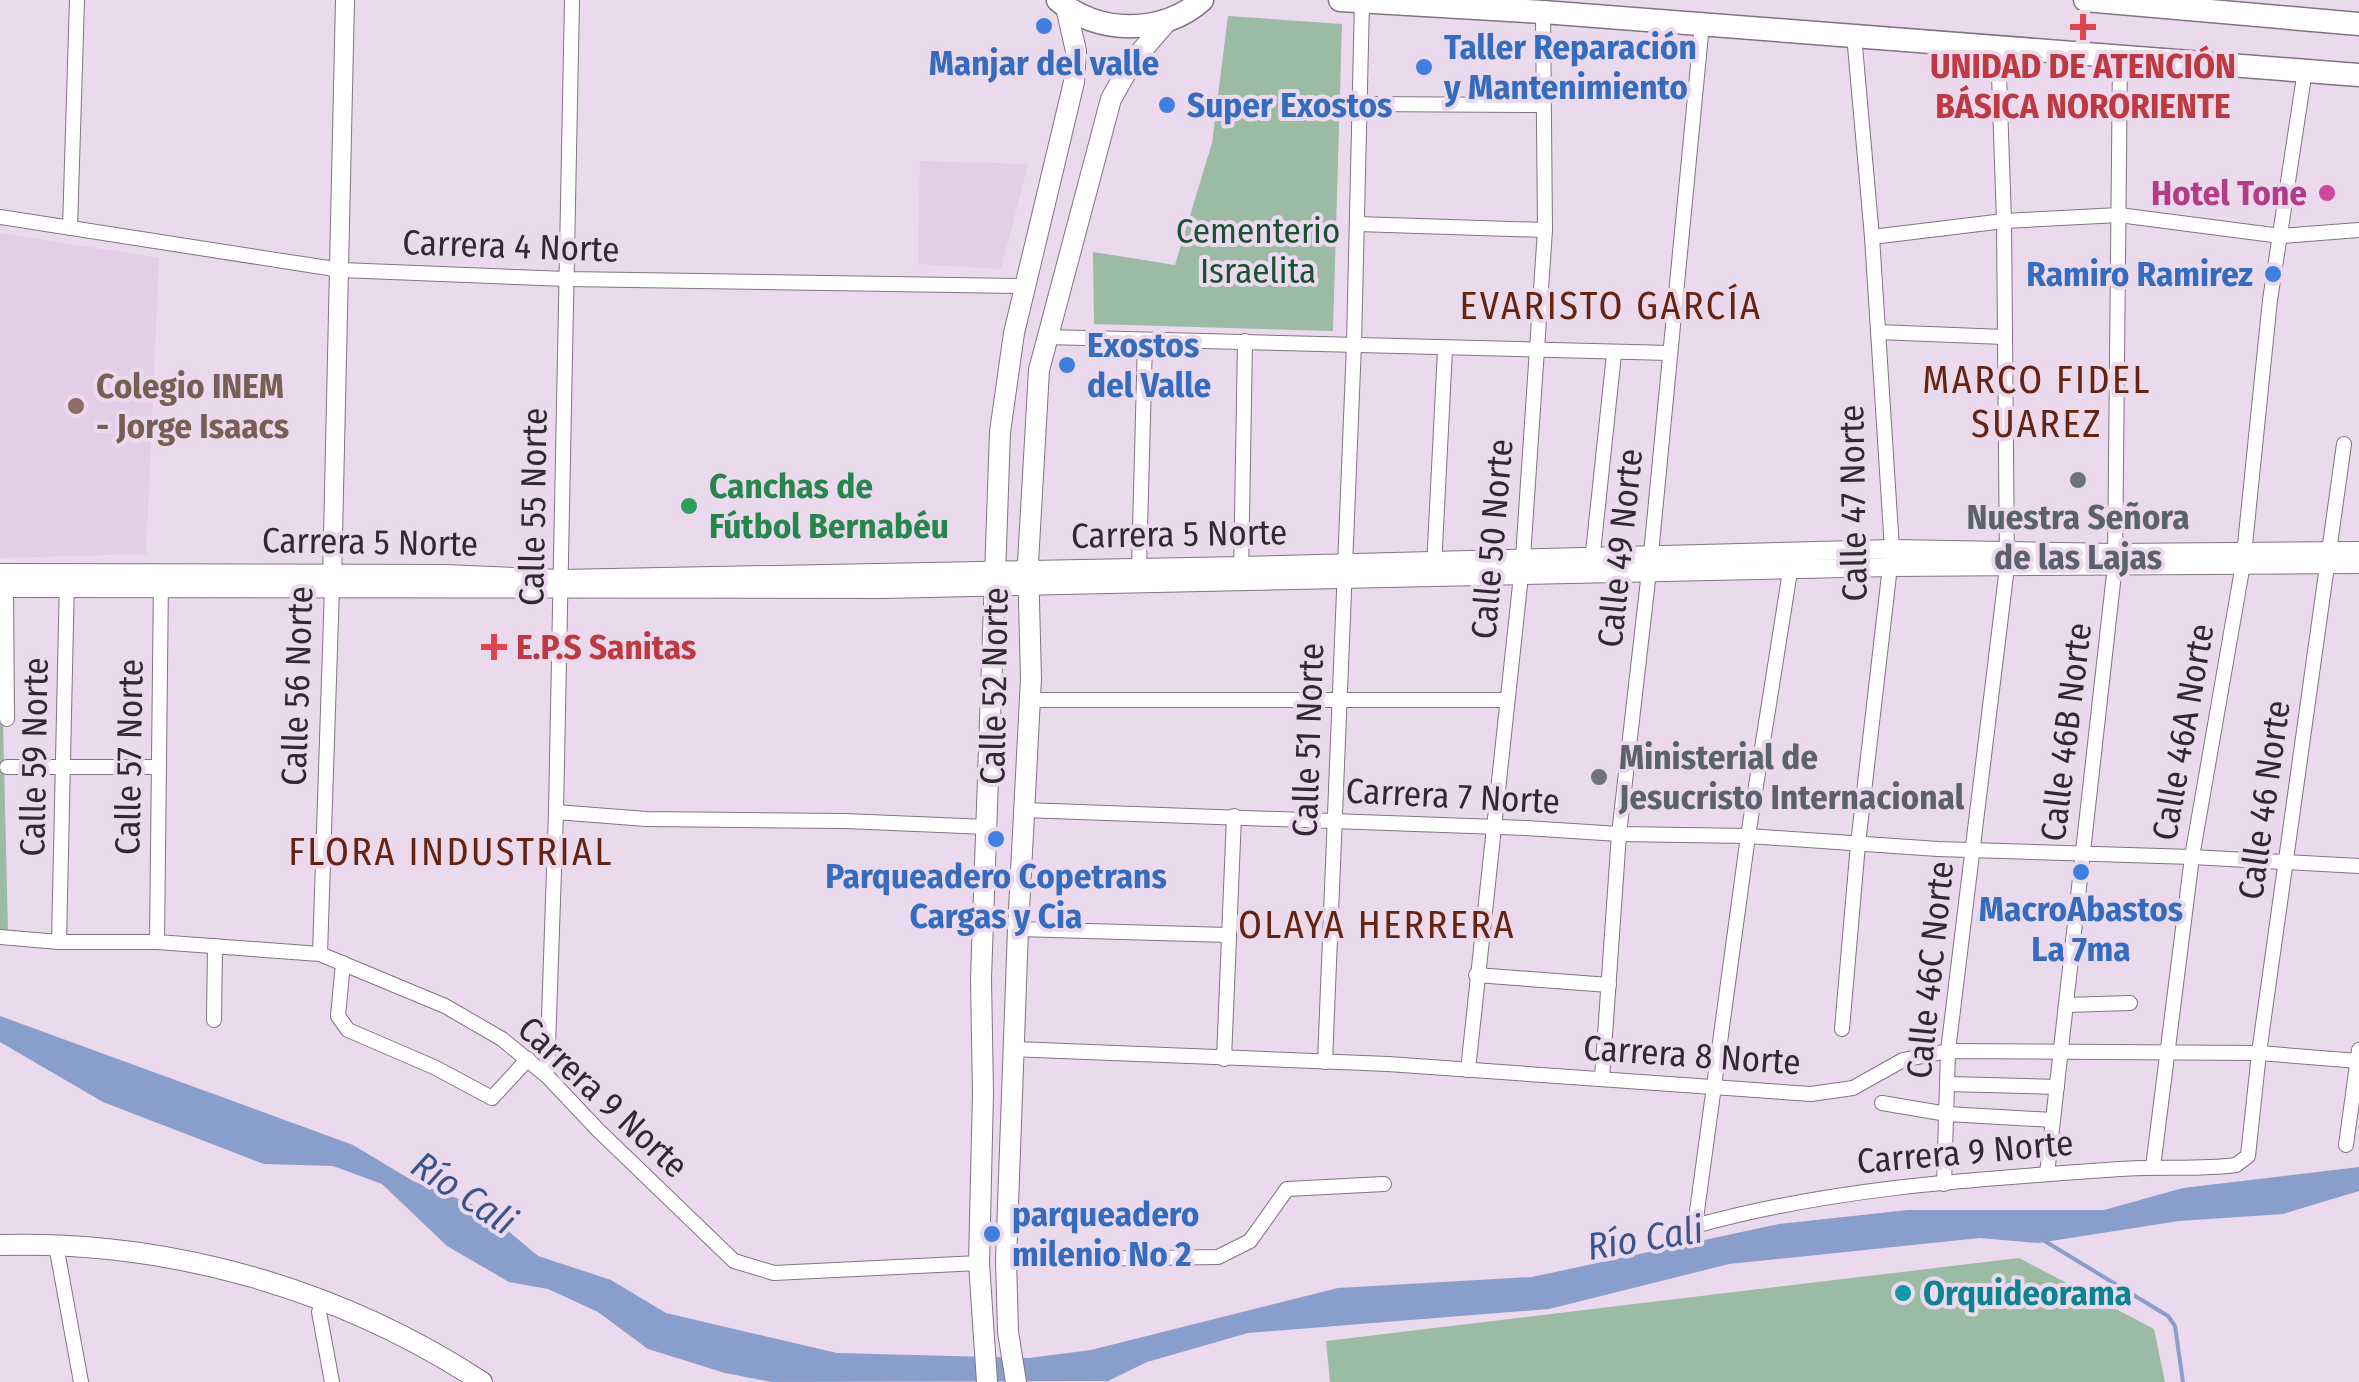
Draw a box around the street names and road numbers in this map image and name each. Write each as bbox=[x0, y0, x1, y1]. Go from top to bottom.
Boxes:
street label: Carrera 4 Norte bbox=[402, 221, 620, 271]
street label: Calle 47 Norte bbox=[1830, 404, 1876, 602]
street label: Calle 55 Norte bbox=[510, 407, 556, 607]
street label: Calle 50 Norte bbox=[1462, 437, 1522, 641]
street label: Calle 49 Norte bbox=[1589, 447, 1651, 649]
street label: Carrera 5 Norte bbox=[1071, 511, 1287, 557]
street label: Carrera 5 Norte bbox=[262, 519, 478, 565]
street label: Calle 56 Norte bbox=[273, 585, 321, 787]
street label: Calle 52 Norte bbox=[971, 587, 1017, 785]
street label: Calle 46B Norte bbox=[2032, 620, 2100, 844]
street label: Calle 46A Norte bbox=[2143, 620, 2223, 844]
street label: Calle 51 Norte bbox=[1284, 642, 1332, 838]
street label: Calle 59 Norte bbox=[11, 657, 57, 857]
street label: Calle 57 Norte bbox=[106, 659, 152, 855]
street label: Calle 46 Norte bbox=[2229, 698, 2299, 902]
street label: Carrera 7 Norte bbox=[1345, 769, 1561, 823]
street label: Calle 46C Norte bbox=[1898, 859, 1962, 1081]
street label: Carrera 9 Norte bbox=[509, 1008, 697, 1186]
street label: Carrera 8 Norte bbox=[1582, 1026, 1802, 1084]
street label: Carrera 9 Norte bbox=[1855, 1122, 2075, 1182]

